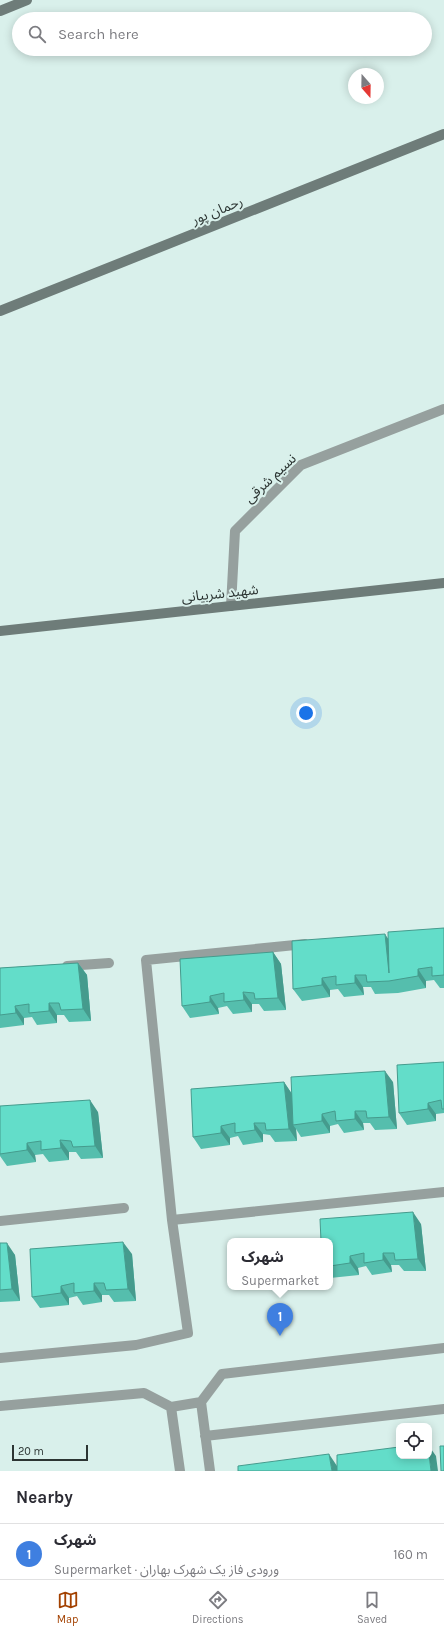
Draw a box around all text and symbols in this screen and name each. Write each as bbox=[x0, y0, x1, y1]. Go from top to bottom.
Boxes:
search box bbox=[12, 12, 432, 56]
icon: search bbox=[26, 23, 48, 45]
text: Search here bbox=[58, 25, 139, 43]
north arrow bbox=[348, 68, 384, 104]
street label: رحمان پور bbox=[188, 192, 246, 230]
street label: نسیم شرقی bbox=[241, 450, 301, 508]
street label: شهید شربیانی bbox=[181, 581, 259, 606]
your location bbox=[296, 703, 316, 723]
popup bbox=[227, 1238, 333, 1290]
text: شهرک bbox=[241, 1248, 284, 1266]
text: Supermarket bbox=[241, 1273, 319, 1288]
pin: 1 bbox=[267, 1303, 293, 1336]
map controls bbox=[396, 1423, 432, 1459]
button: locate bbox=[396, 1423, 432, 1459]
scale bar bbox=[12, 1443, 88, 1462]
text: 20 m bbox=[18, 1445, 44, 1458]
text: Nearby bbox=[16, 1487, 73, 1507]
text: شهرک bbox=[54, 1531, 97, 1549]
text: 1 bbox=[27, 1547, 31, 1562]
text: 160 m bbox=[393, 1547, 428, 1562]
text: Supermarket · ورودی فاز یک شهرک بهاران bbox=[54, 1562, 279, 1577]
tab: Map bbox=[57, 1589, 79, 1626]
tab: Directions bbox=[192, 1589, 244, 1626]
tab: Saved bbox=[357, 1589, 387, 1626]

